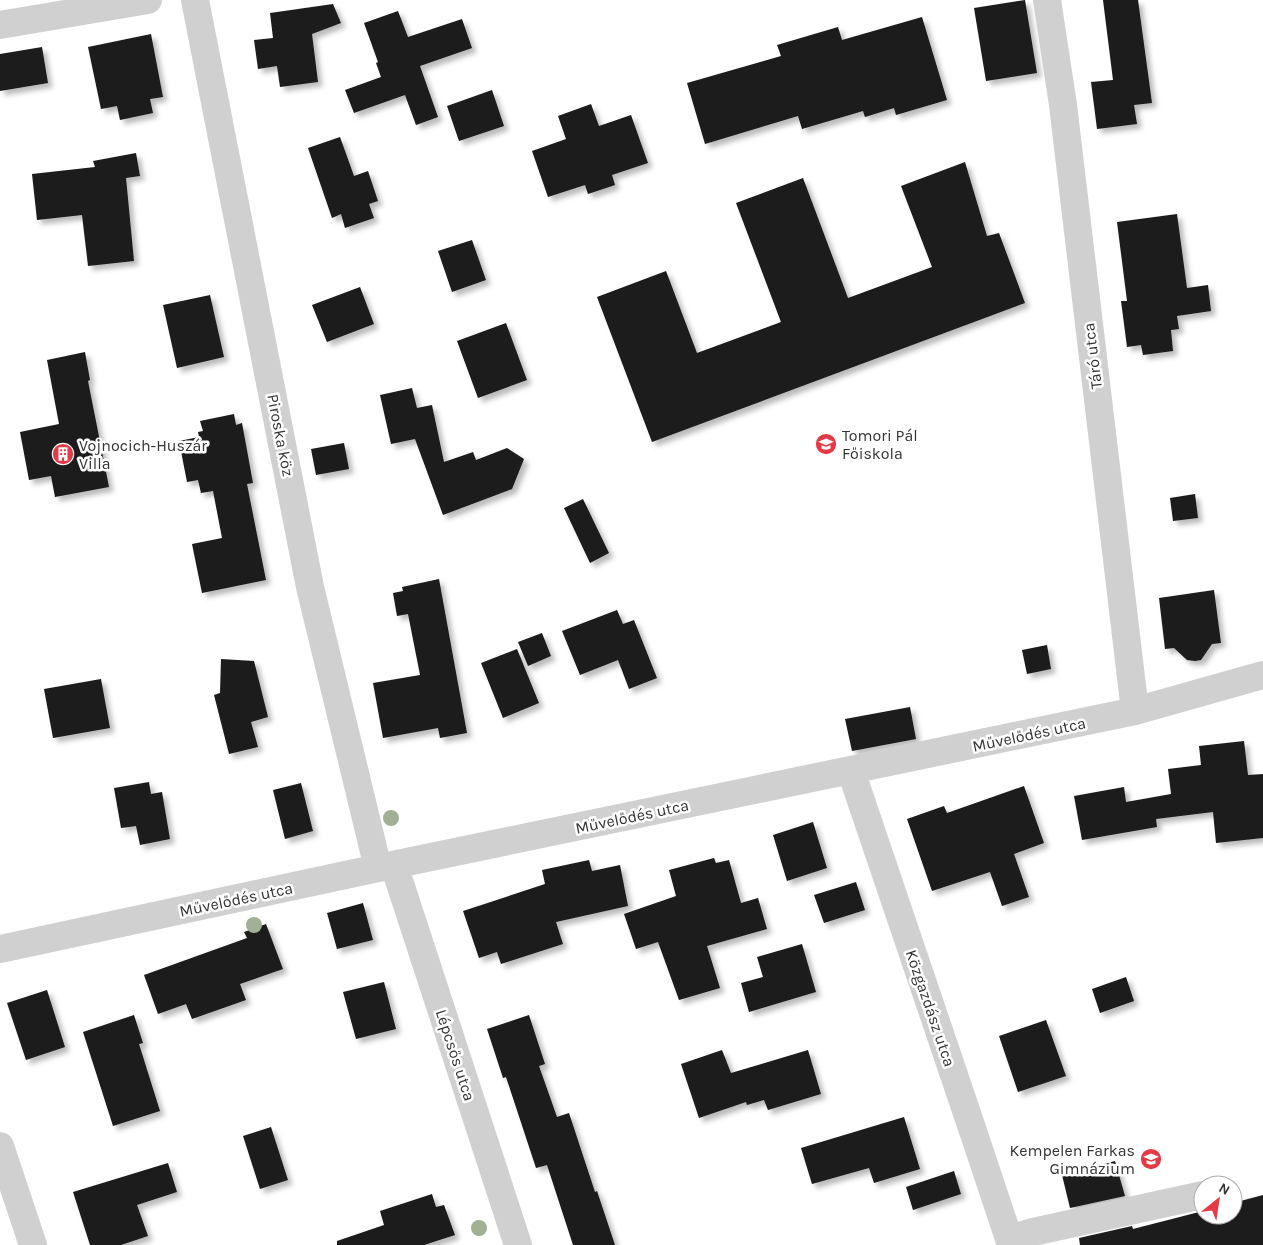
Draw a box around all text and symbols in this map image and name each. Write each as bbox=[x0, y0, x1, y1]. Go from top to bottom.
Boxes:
street label: Táró utca bbox=[1079, 322, 1106, 390]
street label: Piroska köz bbox=[263, 392, 298, 478]
place label: Tomori Pál Főiskola bbox=[842, 426, 918, 463]
school or university icon: Tomori Pál Főiskola bbox=[814, 432, 838, 456]
place label: Vojnocich-Huszár Villa bbox=[79, 436, 207, 473]
building icon: Vojnocich-Huszár Villa bbox=[51, 442, 75, 466]
street label: Művelődés utca bbox=[971, 713, 1088, 756]
street label: Művelődés utca bbox=[574, 795, 691, 838]
street label: Művelődés utca bbox=[178, 878, 295, 921]
street label: Közgazdász utca bbox=[902, 947, 959, 1069]
street label: Lépcsős utca bbox=[432, 1007, 479, 1103]
place label: Kempelen Farkas Gimnázium bbox=[1010, 1141, 1135, 1178]
school or university icon: Kempelen Farkas Gimnázium bbox=[1139, 1147, 1163, 1171]
north arrow bbox=[1193, 1175, 1243, 1225]
text: N bbox=[1216, 1179, 1233, 1199]

